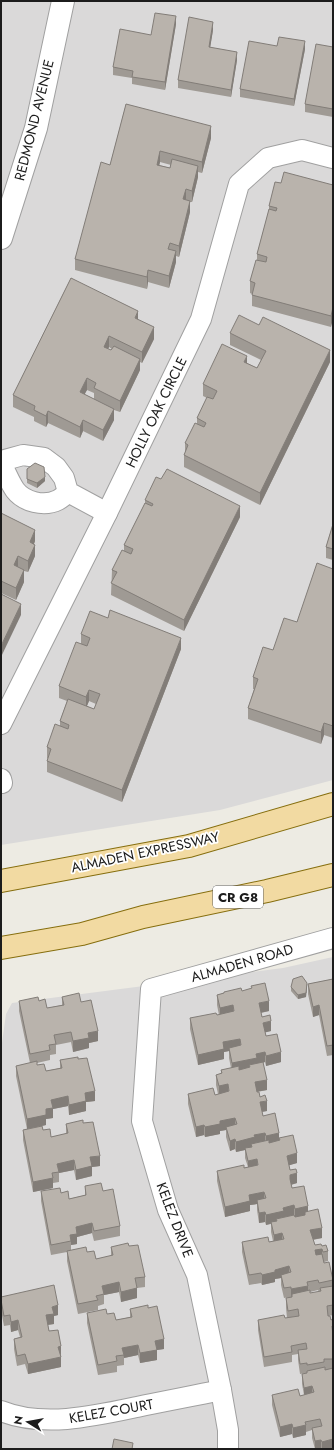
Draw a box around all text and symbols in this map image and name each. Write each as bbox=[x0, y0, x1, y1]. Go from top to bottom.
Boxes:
street label: REDMOND AVENUE bbox=[9, 57, 59, 183]
street label: HOLLY OAK CIRCLE bbox=[120, 353, 192, 471]
street label: ALMADEN EXPRESSWAY bbox=[69, 826, 221, 877]
road number: CR G8 bbox=[213, 886, 263, 908]
street label: ALMADEN ROAD bbox=[188, 939, 296, 987]
street label: KELEZ DRIVE bbox=[151, 1179, 199, 1261]
street label: KELEZ COURT bbox=[67, 1394, 155, 1428]
north arrow bbox=[8, 1402, 48, 1442]
text: N bbox=[9, 1414, 27, 1426]

